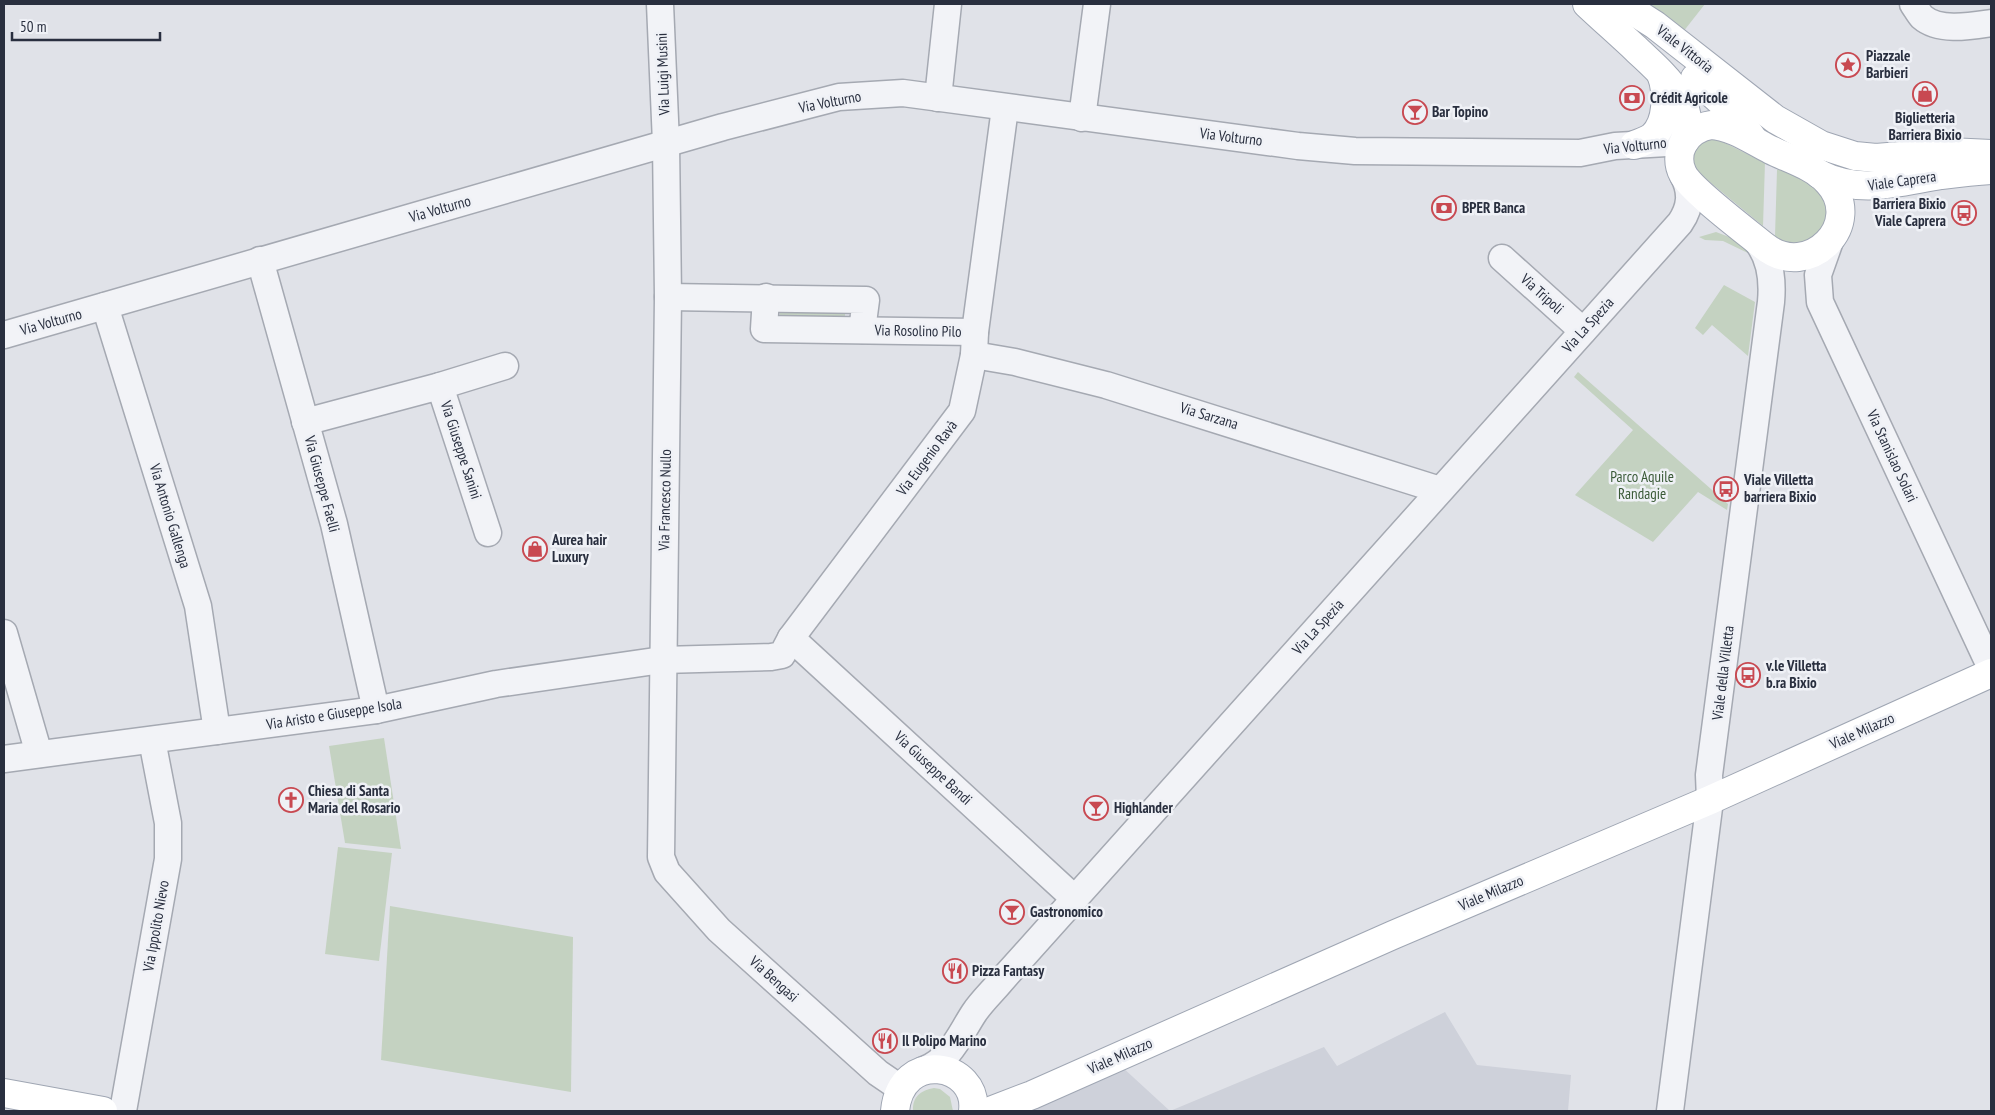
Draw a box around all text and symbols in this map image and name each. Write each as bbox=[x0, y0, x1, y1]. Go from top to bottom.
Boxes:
scale bar bbox=[12, 10, 160, 42]
text: 50 m bbox=[20, 17, 46, 36]
street label: Viale Vittoria bbox=[1652, 20, 1718, 77]
street label: Via Luigi Musini bbox=[652, 33, 673, 116]
place label: Piazzale Barbieri bbox=[1866, 46, 1910, 82]
place icon: Piazzale Barbieri bbox=[1835, 52, 1861, 78]
shop icon: Biglietteria Barriera Bixio bbox=[1912, 81, 1938, 107]
bank icon: Crédit Agricole bbox=[1619, 85, 1645, 111]
street label: Via Volturno bbox=[796, 86, 863, 117]
place label: Crédit Agricole bbox=[1650, 88, 1728, 107]
bar icon: Bar Topino bbox=[1402, 99, 1428, 125]
place label: Bar Topino bbox=[1432, 102, 1489, 121]
place label: Biglietteria Barriera Bixio bbox=[1888, 108, 1962, 144]
street label: Via Volturno bbox=[1198, 123, 1263, 150]
street label: Via Volturno bbox=[1602, 133, 1667, 158]
street label: Viale Caprera bbox=[1866, 166, 1937, 195]
street label: Via Volturno bbox=[406, 191, 473, 227]
place label: Barriera Bixio Viale Caprera bbox=[1873, 194, 1946, 230]
bank icon: BPER Banca bbox=[1431, 195, 1457, 221]
place label: BPER Banca bbox=[1462, 198, 1525, 217]
bus stop icon: Barriera Bixio Viale Caprera bbox=[1951, 200, 1977, 226]
street label: Via Tripoli bbox=[1516, 269, 1568, 318]
street label: Via La Spezia bbox=[1557, 293, 1618, 357]
street label: Via Volturno bbox=[17, 304, 84, 340]
street label: Via Rosolino Pilo bbox=[873, 320, 962, 341]
street label: Via Giuseppe Sanini bbox=[436, 397, 486, 501]
street label: Via Sarzana bbox=[1177, 397, 1241, 433]
street label: Via Stanislao Solari bbox=[1862, 406, 1922, 505]
street label: Via Eugenio Ravà bbox=[891, 416, 961, 500]
street label: Via Giuseppe Faelli bbox=[300, 433, 344, 534]
street label: Via Francesco Nullo bbox=[654, 449, 675, 552]
street label: Via Antonio Gallenga bbox=[145, 460, 195, 570]
park label: Parco Aquile Randagie bbox=[1610, 467, 1674, 503]
place label: Viale Villetta barriera Bixio bbox=[1743, 470, 1817, 506]
bus stop icon: Viale Villetta barriera Bixio bbox=[1713, 476, 1739, 502]
place label: Aurea hair Luxury bbox=[551, 530, 608, 566]
shop icon: Aurea hair Luxury bbox=[522, 536, 548, 562]
street label: Via La Spezia bbox=[1287, 595, 1348, 659]
street label: Viale della Villetta bbox=[1707, 625, 1738, 722]
place label: v.le Villetta b.ra Bixio bbox=[1765, 656, 1827, 692]
bus stop icon: v.le Villetta b.ra Bixio bbox=[1735, 662, 1761, 688]
street label: Via Aristo e Giuseppe Isola bbox=[264, 693, 403, 734]
street label: Viale Milazzo bbox=[1826, 708, 1897, 754]
street label: Via Giuseppe Bandi bbox=[890, 726, 976, 809]
place label: Chiesa di Santa Maria del Rosario bbox=[308, 781, 401, 817]
church icon: Chiesa di Santa Maria del Rosario bbox=[278, 787, 304, 813]
bar icon: Highlander bbox=[1083, 795, 1109, 821]
place label: Highlander bbox=[1114, 798, 1173, 817]
street label: Viale Milazzo bbox=[1455, 870, 1526, 915]
street label: Via Ippolito Nievo bbox=[138, 879, 173, 974]
bar icon: Gastronomico bbox=[999, 899, 1025, 925]
place label: Gastronomico bbox=[1030, 902, 1103, 921]
street label: Via Bengasi bbox=[745, 951, 803, 1006]
restaurant icon: Pizza Fantasy bbox=[942, 958, 968, 984]
place label: Pizza Fantasy bbox=[972, 961, 1045, 980]
restaurant icon: Il Polipo Marino bbox=[872, 1028, 898, 1054]
place label: Il Polipo Marino bbox=[902, 1031, 987, 1050]
street label: Viale Milazzo bbox=[1084, 1033, 1155, 1079]

